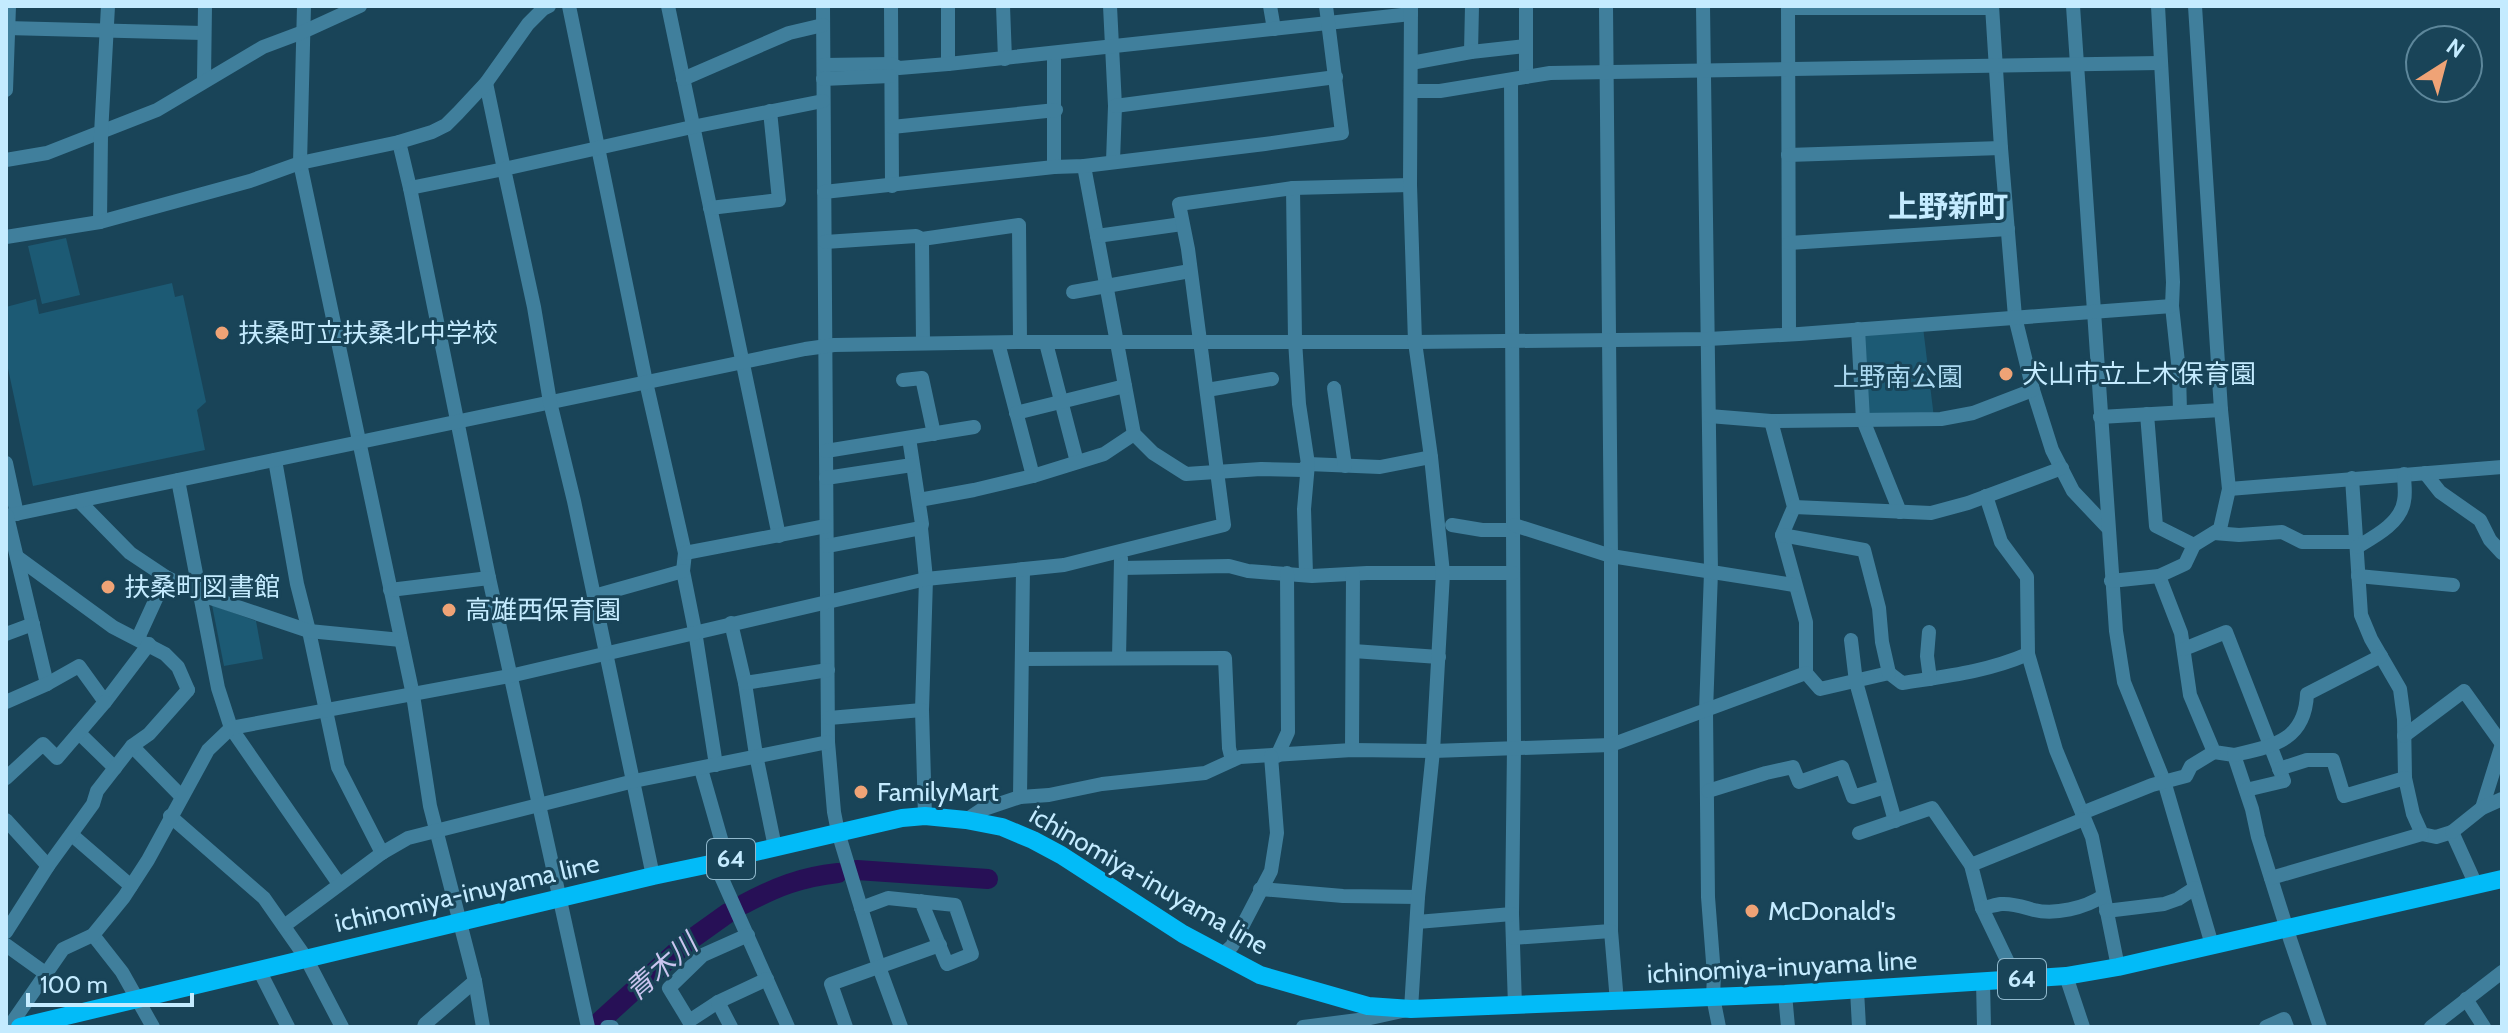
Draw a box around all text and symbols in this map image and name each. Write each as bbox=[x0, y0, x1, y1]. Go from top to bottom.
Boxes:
north arrow bbox=[2404, 24, 2484, 104]
text: N bbox=[2441, 33, 2470, 64]
district label: 上野新町 bbox=[1888, 188, 2008, 225]
place label: 扶桑町立扶桑北中学校 bbox=[238, 317, 498, 349]
marker: 扶桑町立扶桑北中学校 bbox=[213, 324, 231, 342]
place label: 犬山市立上木保育園 bbox=[2022, 358, 2256, 390]
park label: 上野南公園 bbox=[1833, 361, 1963, 393]
marker: 犬山市立上木保育園 bbox=[1997, 365, 2015, 383]
place label: 扶桑町図書館 bbox=[124, 571, 280, 603]
marker: 扶桑町図書館 bbox=[99, 578, 117, 596]
place label: 高雄西保育園 bbox=[465, 594, 621, 626]
marker: 高雄西保育園 bbox=[440, 601, 458, 619]
place label: FamilyMart bbox=[877, 776, 999, 808]
marker: FamilyMart bbox=[852, 783, 870, 801]
street label: ichinomiya-inuyama line bbox=[1024, 799, 1274, 961]
road number: 64 bbox=[707, 839, 755, 879]
street label: ichinomiya-inuyama line bbox=[332, 847, 602, 939]
place label: McDonald's bbox=[1768, 895, 1896, 927]
marker: McDonald's bbox=[1743, 902, 1761, 920]
water label: 青木川 bbox=[618, 925, 706, 1007]
street label: ichinomiya-inuyama line bbox=[1646, 944, 1918, 990]
scale bar bbox=[28, 957, 192, 1007]
road number: 64 bbox=[1998, 959, 2046, 999]
text: 100 m bbox=[40, 970, 108, 999]

